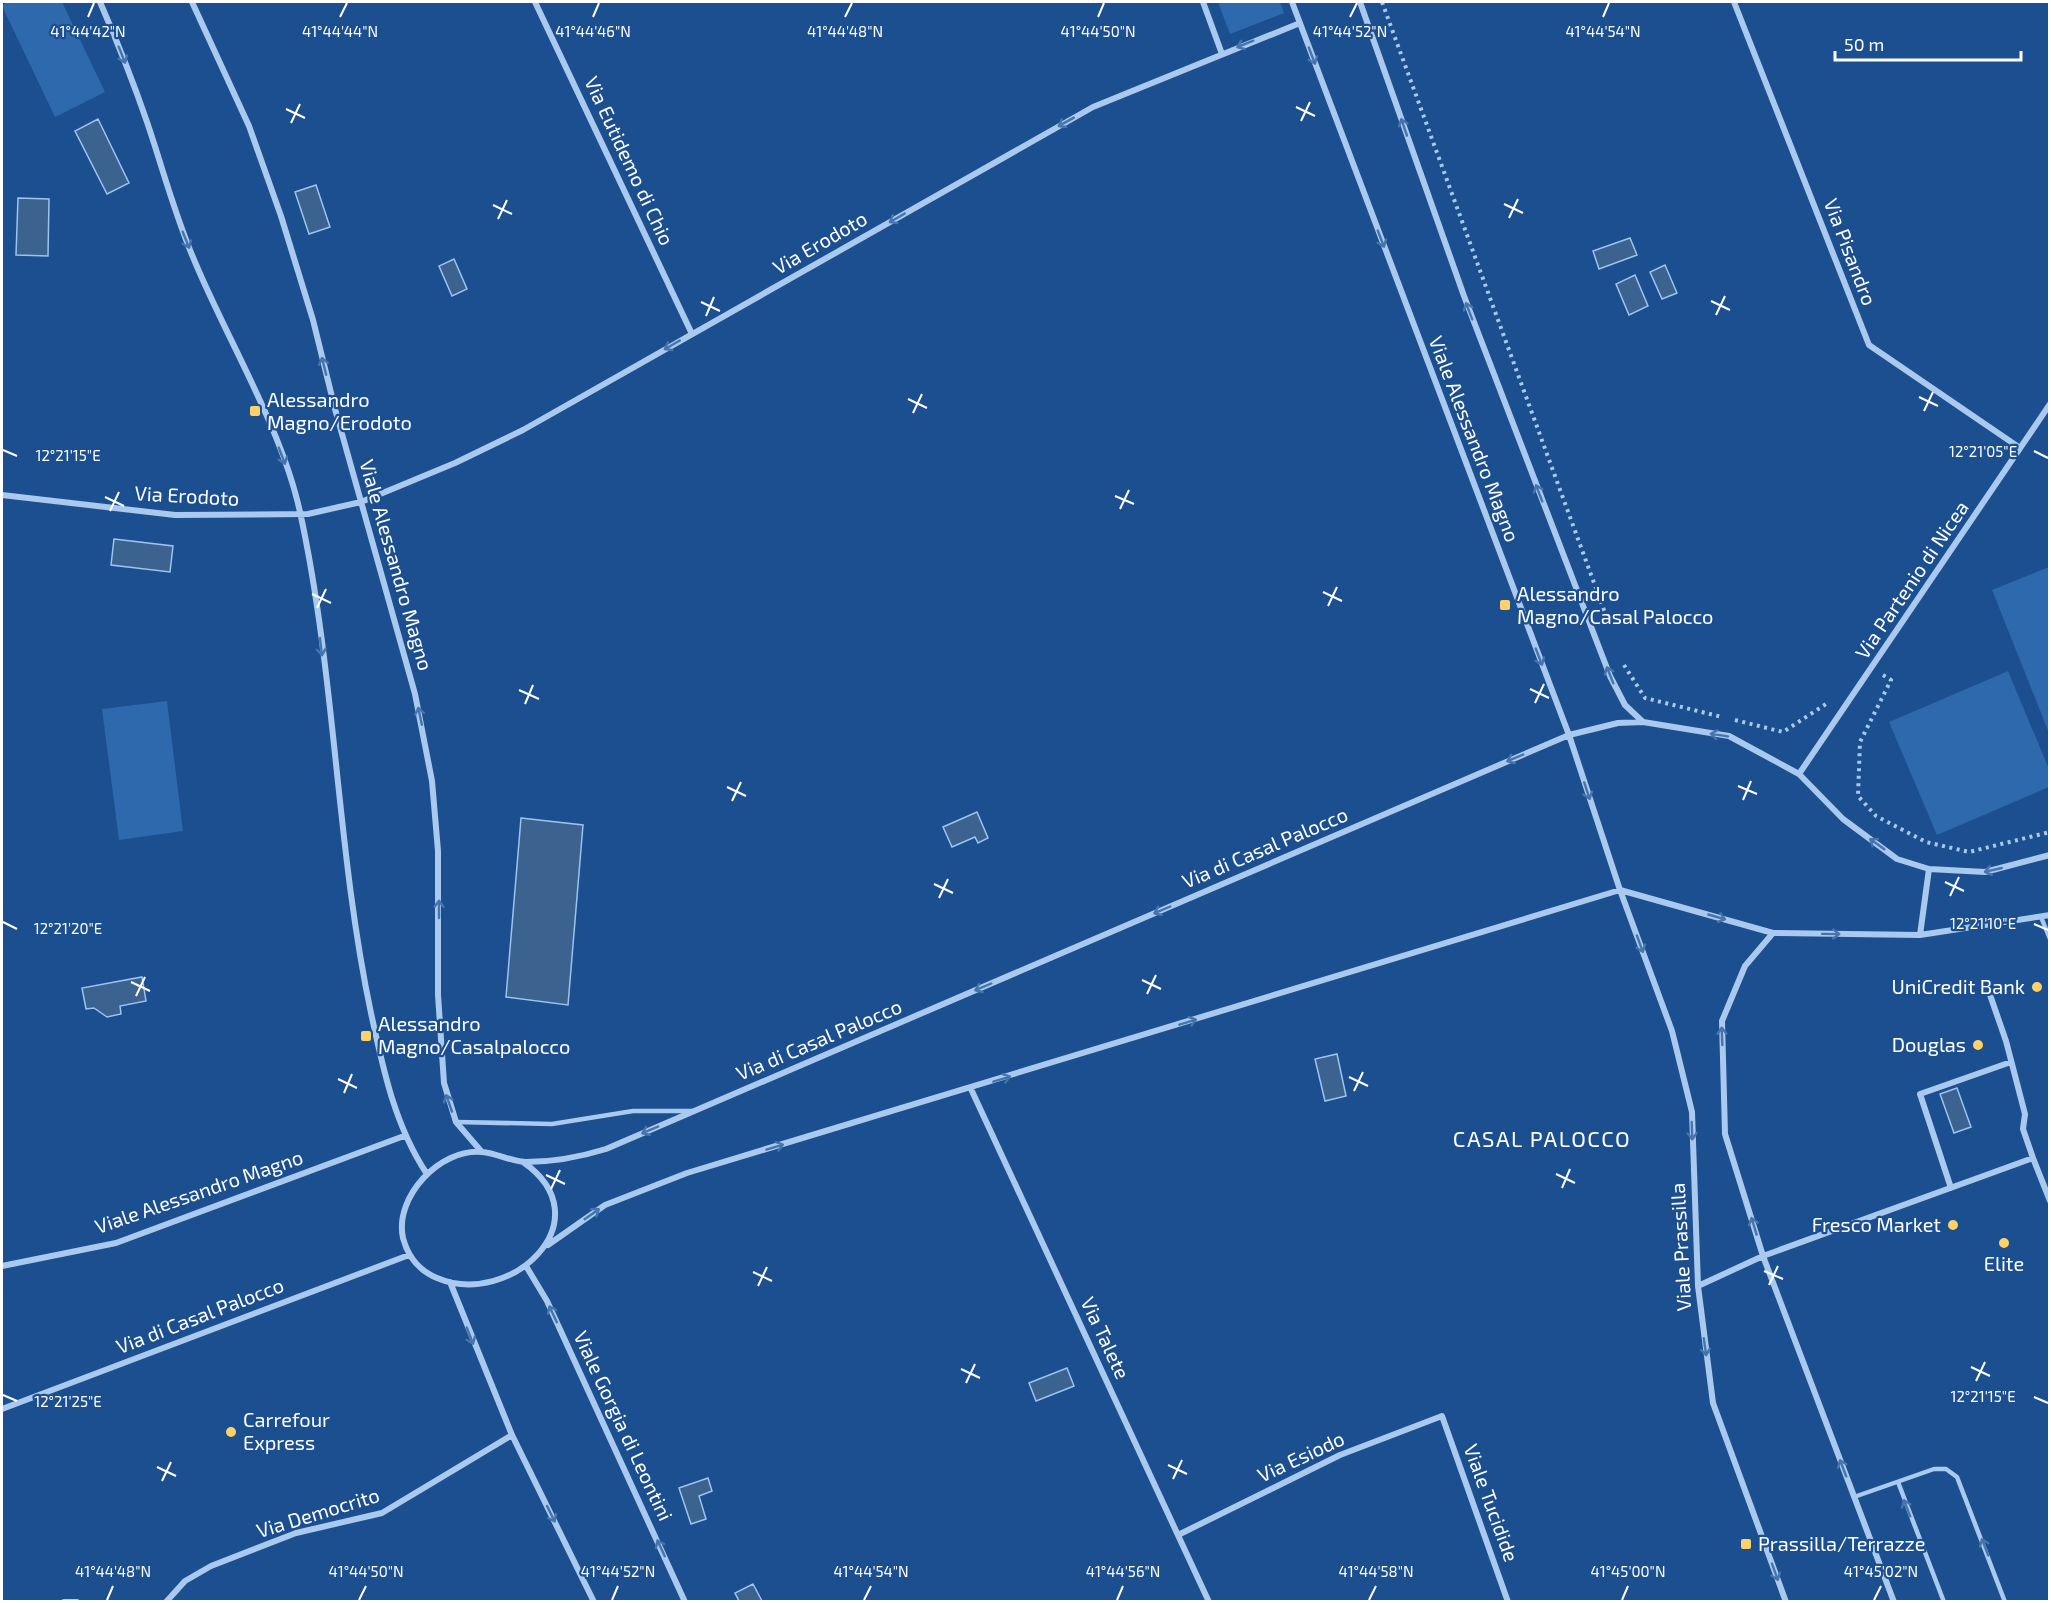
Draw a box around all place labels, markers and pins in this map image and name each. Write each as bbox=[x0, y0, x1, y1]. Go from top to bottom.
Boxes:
place label: Alessandro Magno/Erodoto bbox=[267, 387, 412, 434]
marker: Alessandro Magno/Erodoto bbox=[248, 404, 262, 418]
place label: Alessandro Magno/Casal Palocco bbox=[1517, 581, 1713, 628]
marker: Alessandro Magno/Casal Palocco bbox=[1498, 598, 1512, 612]
place label: UniCredit Bank bbox=[1892, 974, 2025, 998]
marker: UniCredit Bank bbox=[2030, 980, 2044, 994]
place label: Alessandro Magno/Casalpalocco bbox=[378, 1011, 570, 1058]
marker: Alessandro Magno/Casalpalocco bbox=[359, 1029, 373, 1043]
place label: Douglas bbox=[1892, 1032, 1966, 1056]
marker: Douglas bbox=[1971, 1038, 1985, 1052]
place label: Fresco Market bbox=[1812, 1212, 1941, 1236]
marker: Fresco Market bbox=[1946, 1218, 1960, 1232]
marker: Elite bbox=[1997, 1236, 2011, 1250]
place label: Elite bbox=[1984, 1251, 2024, 1275]
place label: Carrefour Express bbox=[243, 1407, 330, 1454]
marker: Carrefour Express bbox=[224, 1425, 238, 1439]
place label: Prassilla/Terrazze bbox=[1758, 1531, 1926, 1555]
marker: Prassilla/Terrazze bbox=[1739, 1537, 1753, 1551]

